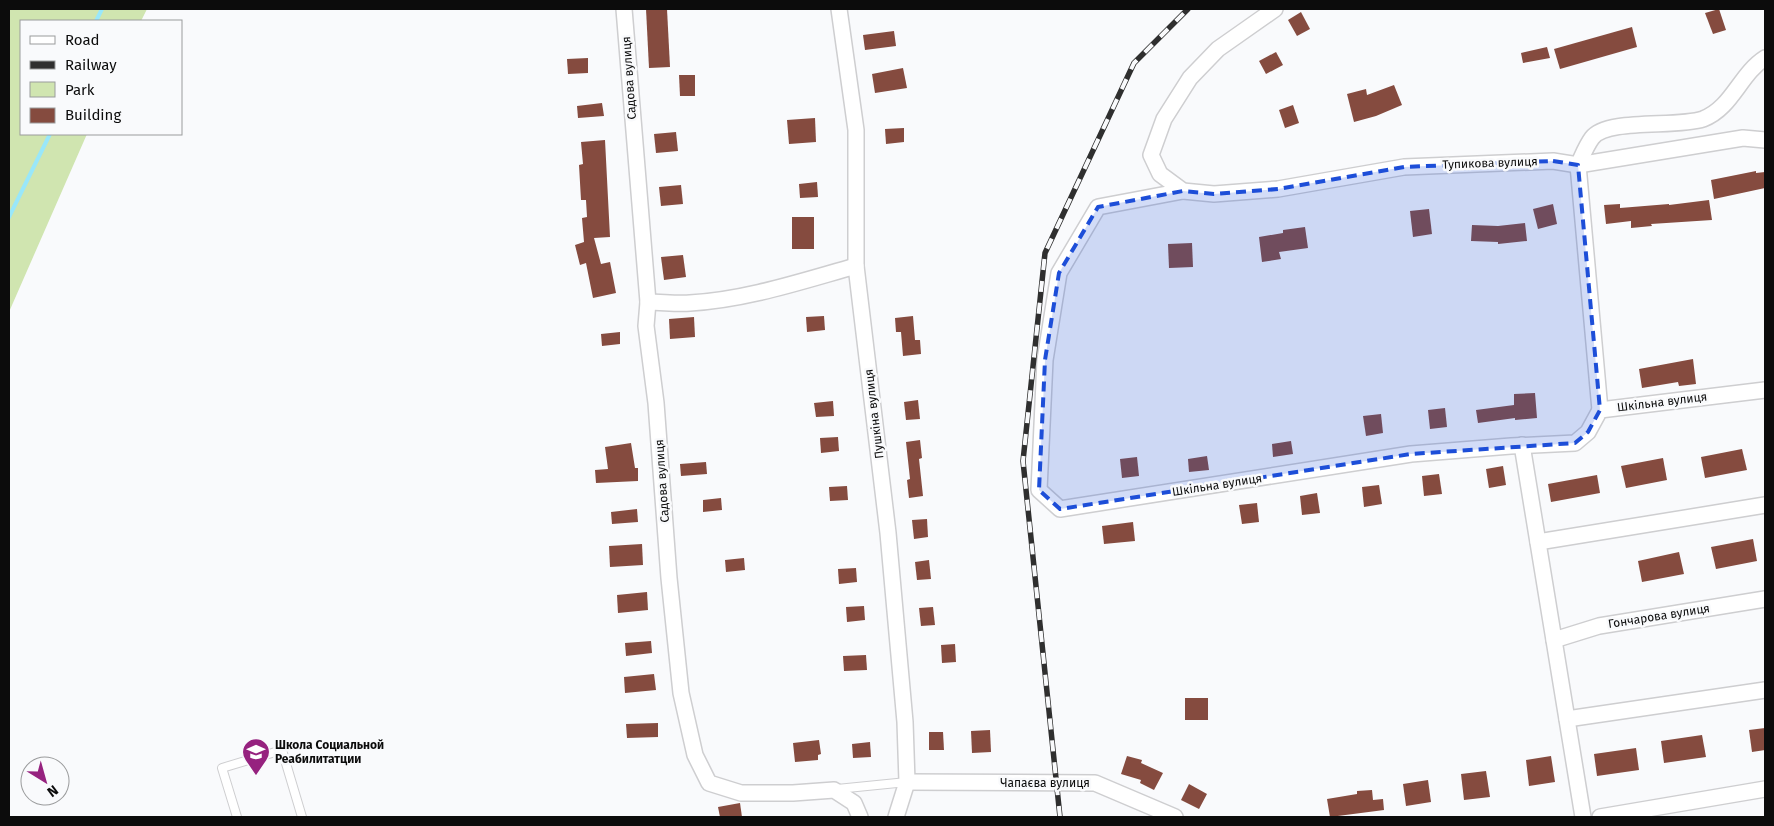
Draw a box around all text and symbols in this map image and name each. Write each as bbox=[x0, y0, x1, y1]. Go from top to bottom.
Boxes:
legend bbox=[20, 20, 182, 135]
text: Road bbox=[65, 31, 100, 49]
street label: Садова вулиця bbox=[619, 36, 639, 120]
text: Railway bbox=[65, 56, 117, 74]
text: Park bbox=[65, 81, 95, 99]
text: Building bbox=[65, 106, 121, 124]
street label: Тупикова вулиця bbox=[1442, 154, 1538, 172]
street label: Пушкіна вулиця bbox=[862, 368, 886, 460]
street label: Шкільна вулиця bbox=[1616, 390, 1708, 414]
street label: Садова вулиця bbox=[652, 439, 672, 523]
street label: Шкільна вулиця bbox=[1171, 471, 1263, 499]
street label: Гончарова вулиця bbox=[1607, 601, 1711, 631]
school or university icon: Школа Социальной Реабилитатции bbox=[241, 737, 271, 776]
place label: Школа Социальной Реабилитатции bbox=[275, 738, 384, 766]
north arrow bbox=[20, 756, 70, 806]
street label: Чапаєва вулиця bbox=[1000, 776, 1090, 790]
text: N bbox=[44, 781, 61, 801]

